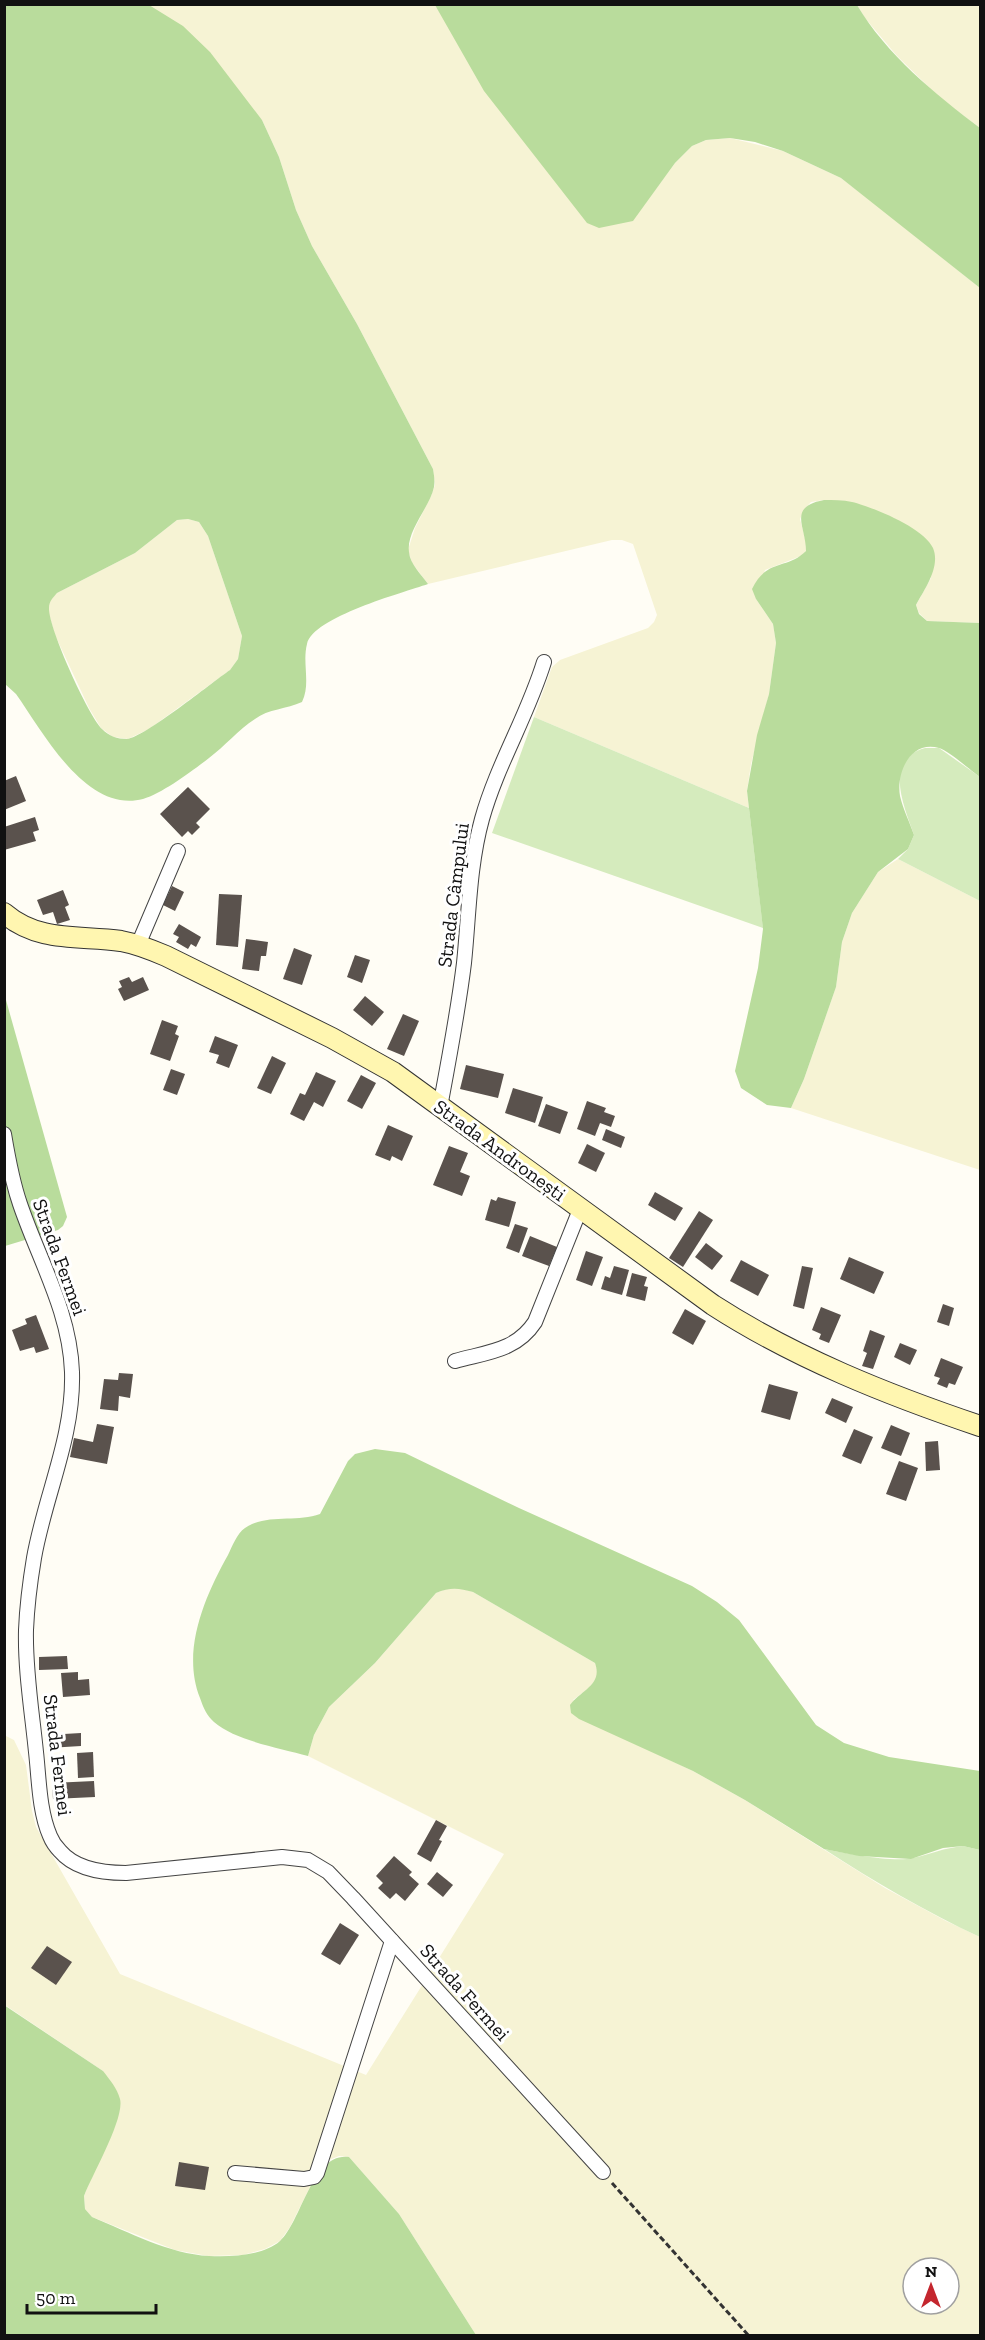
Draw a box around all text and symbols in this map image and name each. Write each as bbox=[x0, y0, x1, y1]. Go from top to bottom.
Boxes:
street label: Strada Câmpului bbox=[432, 821, 474, 969]
street label: Strada Andronești bbox=[429, 1094, 571, 1206]
street label: Strada Fermei bbox=[28, 1196, 92, 1319]
street label: Strada Fermei bbox=[39, 1693, 77, 1817]
street label: Strada Fermei bbox=[415, 1939, 515, 2046]
north arrow bbox=[901, 2256, 961, 2316]
text: N bbox=[925, 2262, 937, 2281]
scale bar bbox=[27, 2277, 156, 2315]
text: 50 m bbox=[36, 2287, 76, 2309]

